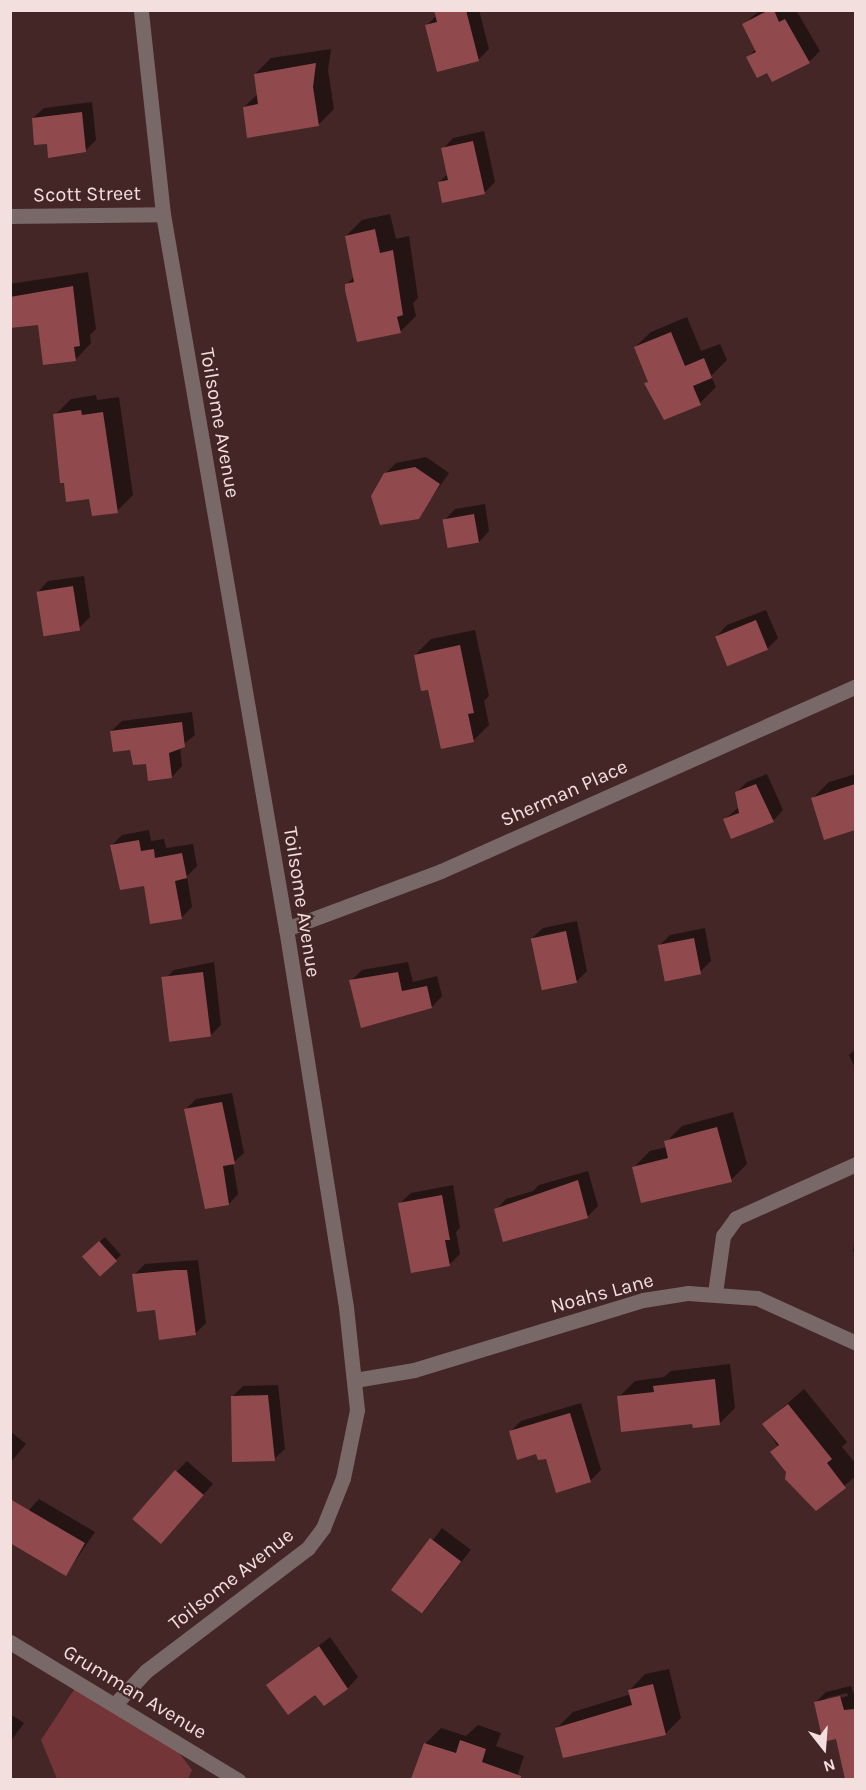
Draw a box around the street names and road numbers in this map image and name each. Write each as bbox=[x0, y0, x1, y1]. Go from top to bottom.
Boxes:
street label: Scott Street bbox=[33, 181, 141, 207]
street label: Toilsome Avenue bbox=[195, 346, 245, 500]
street label: Sherman Place bbox=[497, 754, 631, 832]
street label: Toilsome Avenue bbox=[278, 825, 326, 979]
street label: Noahs Lane bbox=[548, 1268, 656, 1318]
street label: Toilsome Avenue bbox=[164, 1523, 298, 1635]
street label: Grumman Avenue bbox=[59, 1640, 211, 1744]

